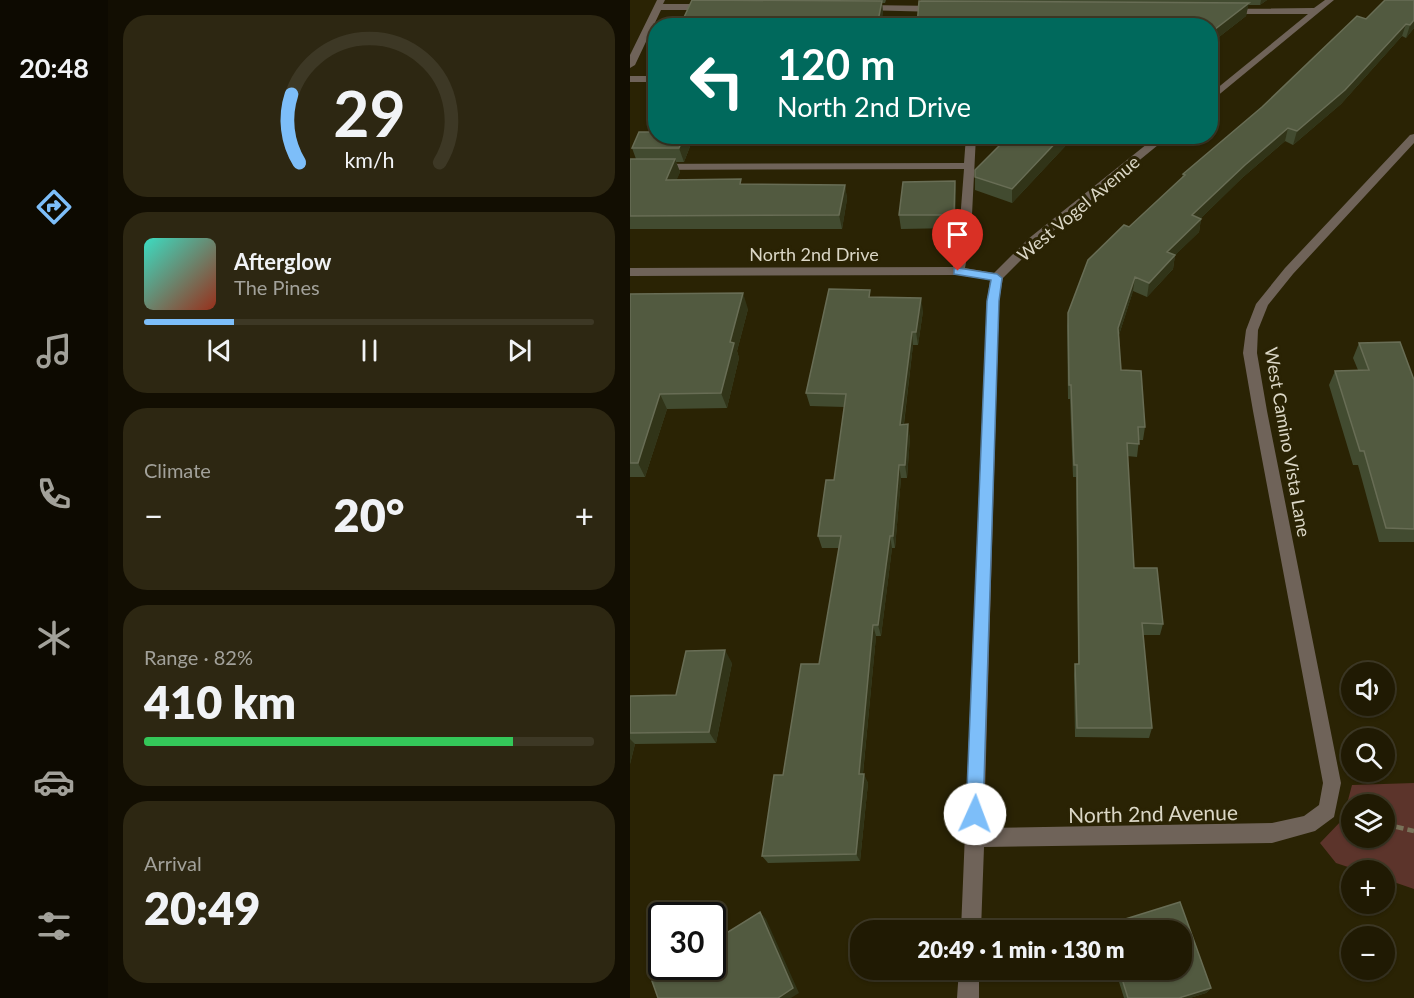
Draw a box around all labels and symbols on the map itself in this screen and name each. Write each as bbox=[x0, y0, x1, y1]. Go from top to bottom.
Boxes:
street label: West Vogel Avenue bbox=[1012, 150, 1144, 266]
pin bbox=[932, 209, 983, 271]
street label: North 2nd Drive bbox=[749, 243, 879, 265]
street label: West Camino Vista Lane bbox=[1260, 345, 1316, 539]
position arrow bbox=[943, 782, 1007, 846]
street label: North 2nd Avenue bbox=[1068, 799, 1238, 827]
speed limit sign: 30 bbox=[648, 902, 726, 980]

